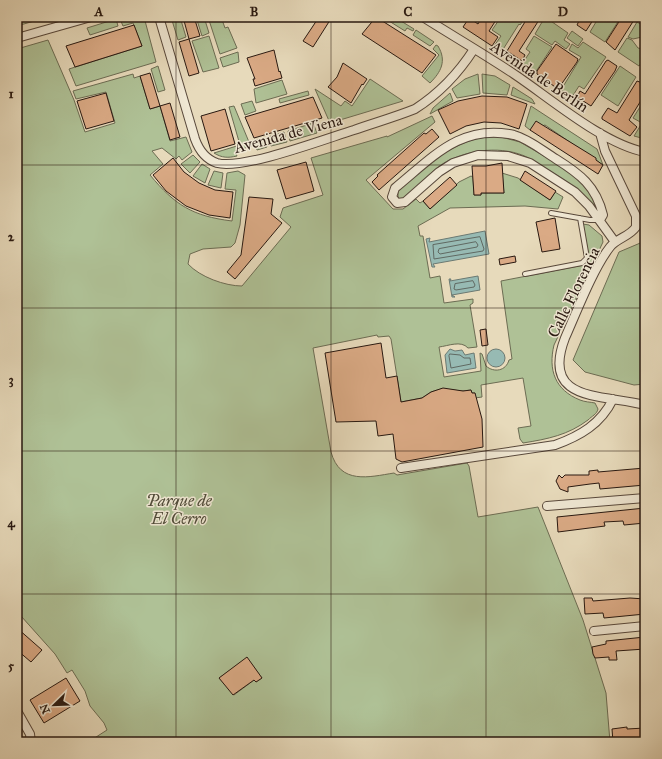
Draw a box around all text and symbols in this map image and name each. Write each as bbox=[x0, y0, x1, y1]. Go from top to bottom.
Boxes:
text: A bbox=[94, 4, 104, 20]
text: B bbox=[250, 4, 259, 20]
text: C bbox=[404, 4, 413, 20]
text: D bbox=[558, 4, 568, 20]
street label: Avenida de Berlín bbox=[486, 36, 593, 116]
text: 1 bbox=[8, 86, 14, 102]
street label: Avenida de Viena bbox=[231, 110, 345, 157]
text: 2 bbox=[8, 229, 15, 245]
street label: Calle Florencia bbox=[543, 244, 604, 341]
text: 3 bbox=[8, 372, 14, 388]
park label: Parque de El Cerro bbox=[146, 491, 213, 528]
text: 4 bbox=[7, 515, 15, 531]
text: 5 bbox=[8, 658, 15, 674]
north arrow bbox=[34, 685, 74, 725]
text: N bbox=[37, 701, 53, 716]

